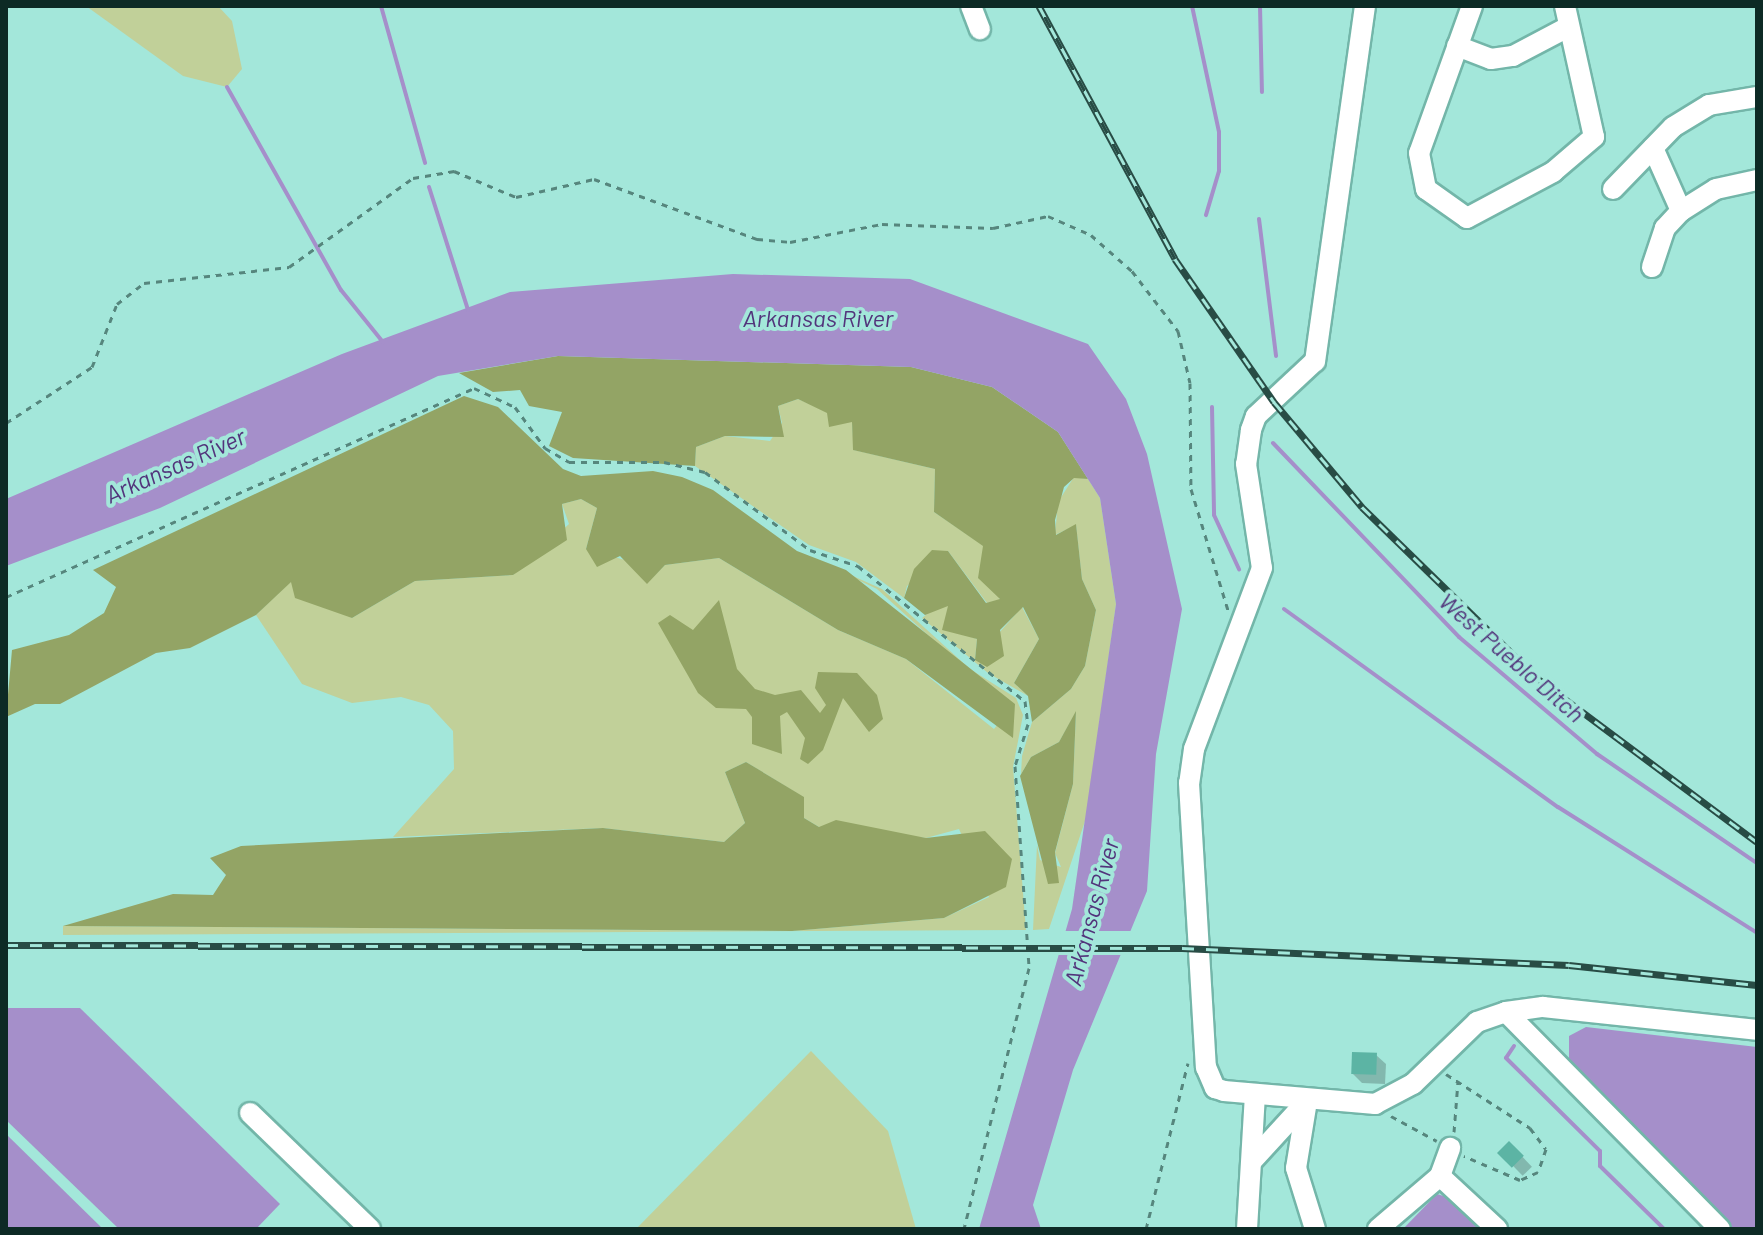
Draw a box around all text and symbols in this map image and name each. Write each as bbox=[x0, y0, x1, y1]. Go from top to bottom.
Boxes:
water label: Arkansas River bbox=[743, 304, 893, 332]
water label: Arkansas River bbox=[100, 421, 250, 509]
water label: West Pueblo Ditch bbox=[1434, 586, 1590, 728]
water label: Arkansas River bbox=[1058, 835, 1124, 989]

